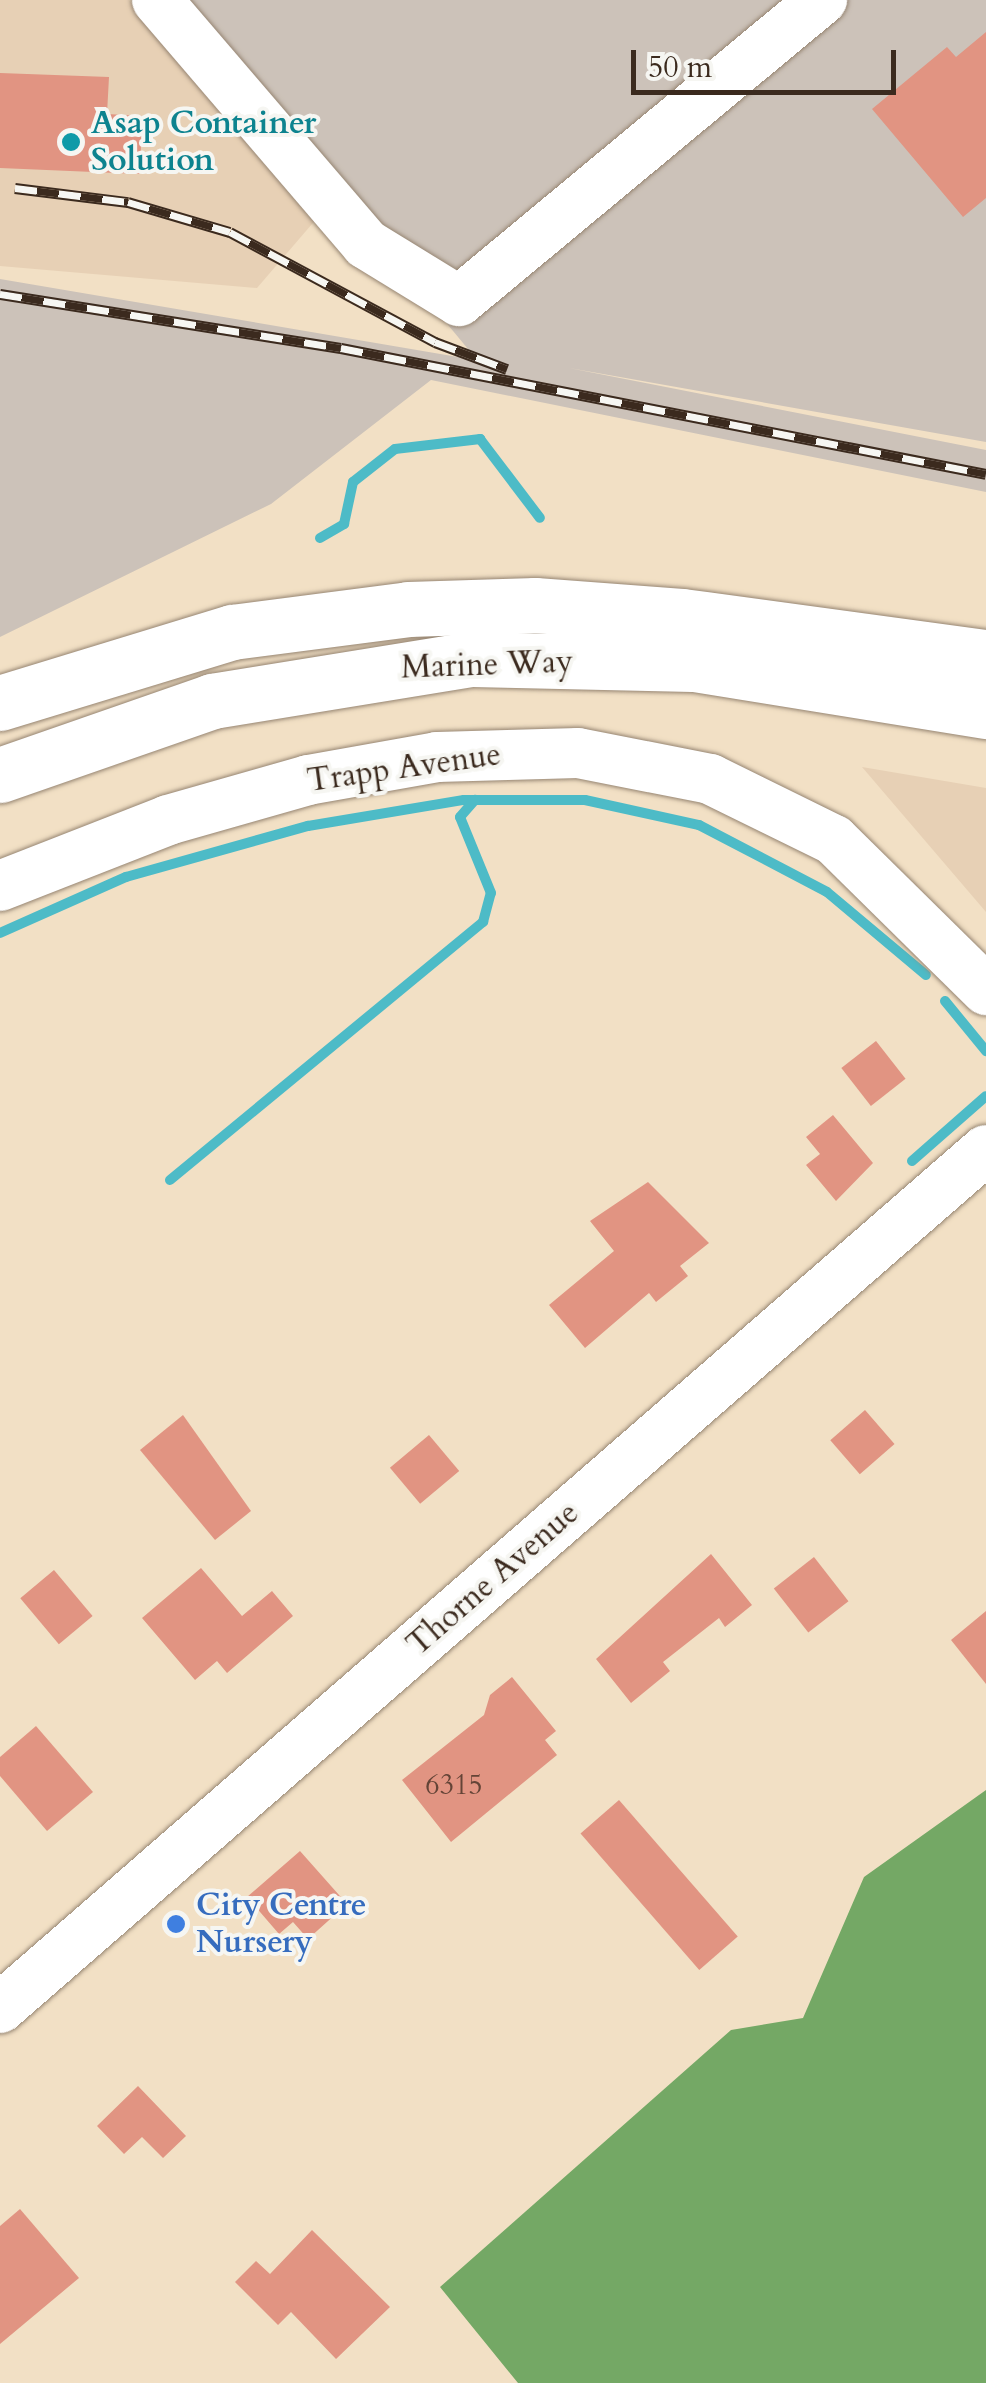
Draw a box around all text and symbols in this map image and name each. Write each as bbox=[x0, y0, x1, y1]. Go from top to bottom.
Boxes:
scale bar bbox=[636, 30, 901, 92]
text: 50 m bbox=[648, 47, 712, 88]
place label: Asap Container Solution bbox=[91, 105, 316, 180]
marker: Asap Container Solution bbox=[60, 131, 82, 153]
street label: Marine Way bbox=[400, 643, 574, 687]
street label: Trapp Avenue bbox=[305, 735, 503, 801]
street label: Thorne Avenue bbox=[399, 1494, 587, 1664]
house number: 6315 bbox=[425, 1768, 483, 1802]
place label: City Centre Nursery bbox=[196, 1887, 367, 1962]
marker: City Centre Nursery bbox=[165, 1913, 187, 1935]

